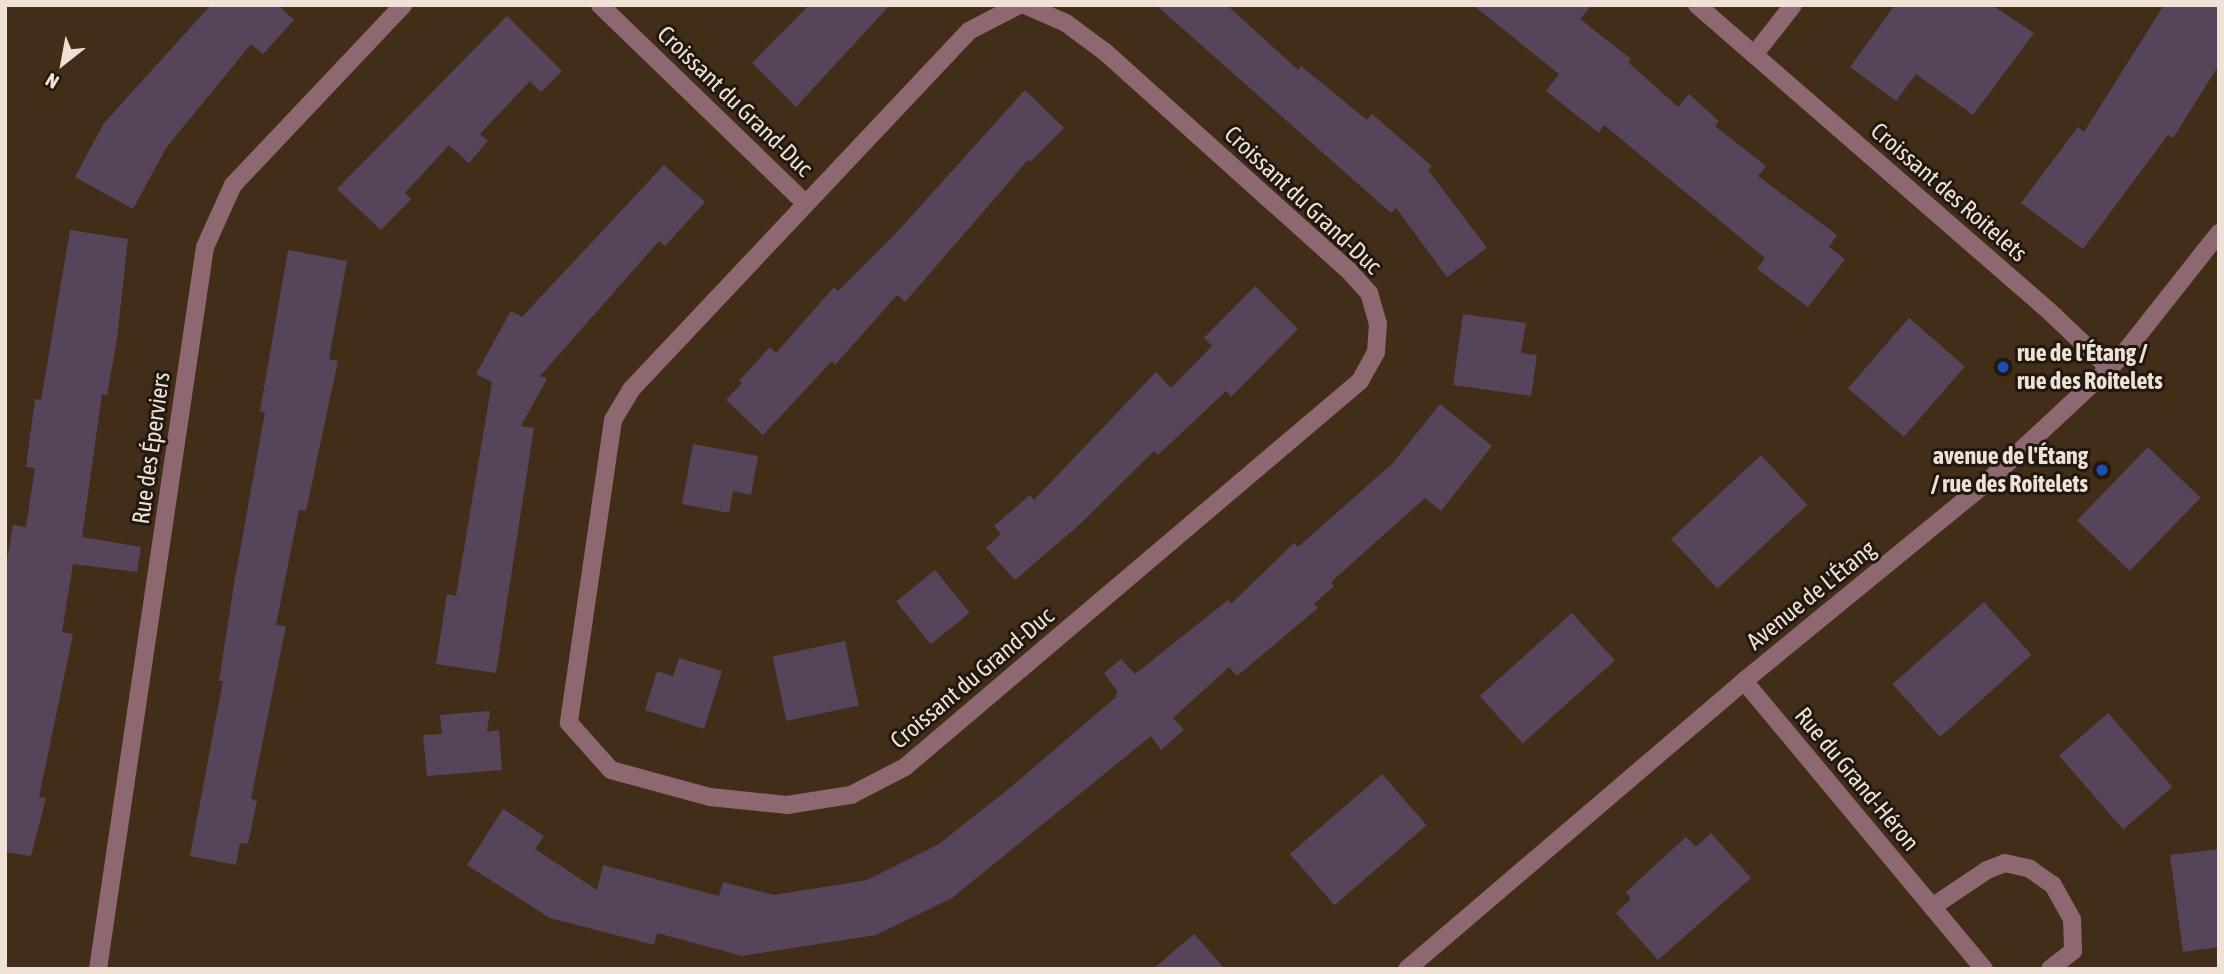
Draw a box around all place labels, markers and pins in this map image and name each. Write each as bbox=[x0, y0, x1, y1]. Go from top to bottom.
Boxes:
place label: rue de l'Étang / rue des Roitelets bbox=[2017, 339, 2163, 395]
marker: rue de l'Étang / rue des Roitelets bbox=[1995, 359, 2011, 375]
place label: avenue de l'Étang / rue des Roitelets bbox=[1931, 442, 2088, 498]
marker: avenue de l'Étang / rue des Roitelets bbox=[2094, 462, 2110, 478]

